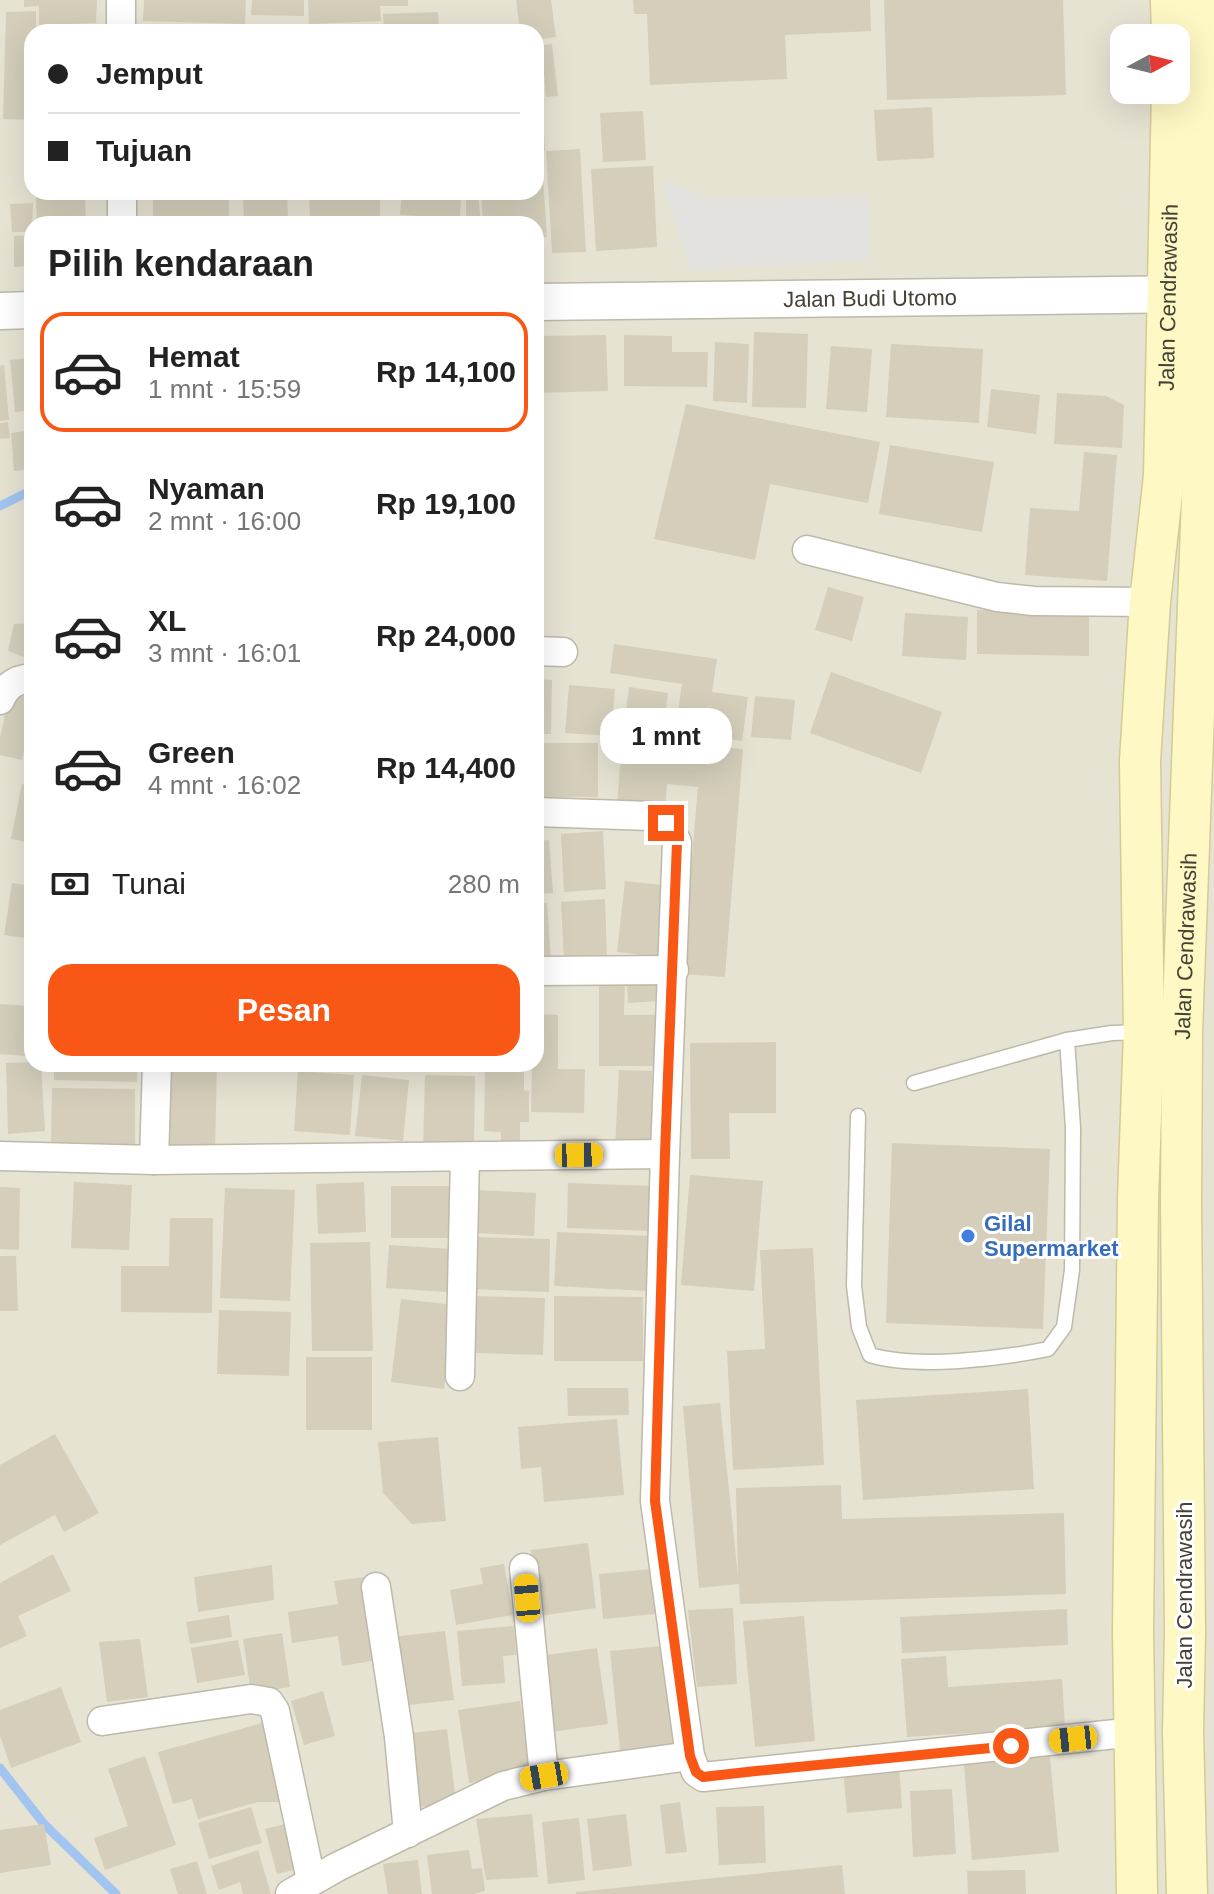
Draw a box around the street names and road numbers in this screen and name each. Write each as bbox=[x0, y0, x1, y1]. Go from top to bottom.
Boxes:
street label: Jalan Cendrawasih bbox=[1153, 203, 1182, 391]
street label: Jalan Budi Utomo bbox=[783, 284, 957, 311]
street label: Jalan Cendrawasih bbox=[1169, 852, 1201, 1040]
street label: Jalan Cendrawasih bbox=[1172, 1501, 1197, 1689]

